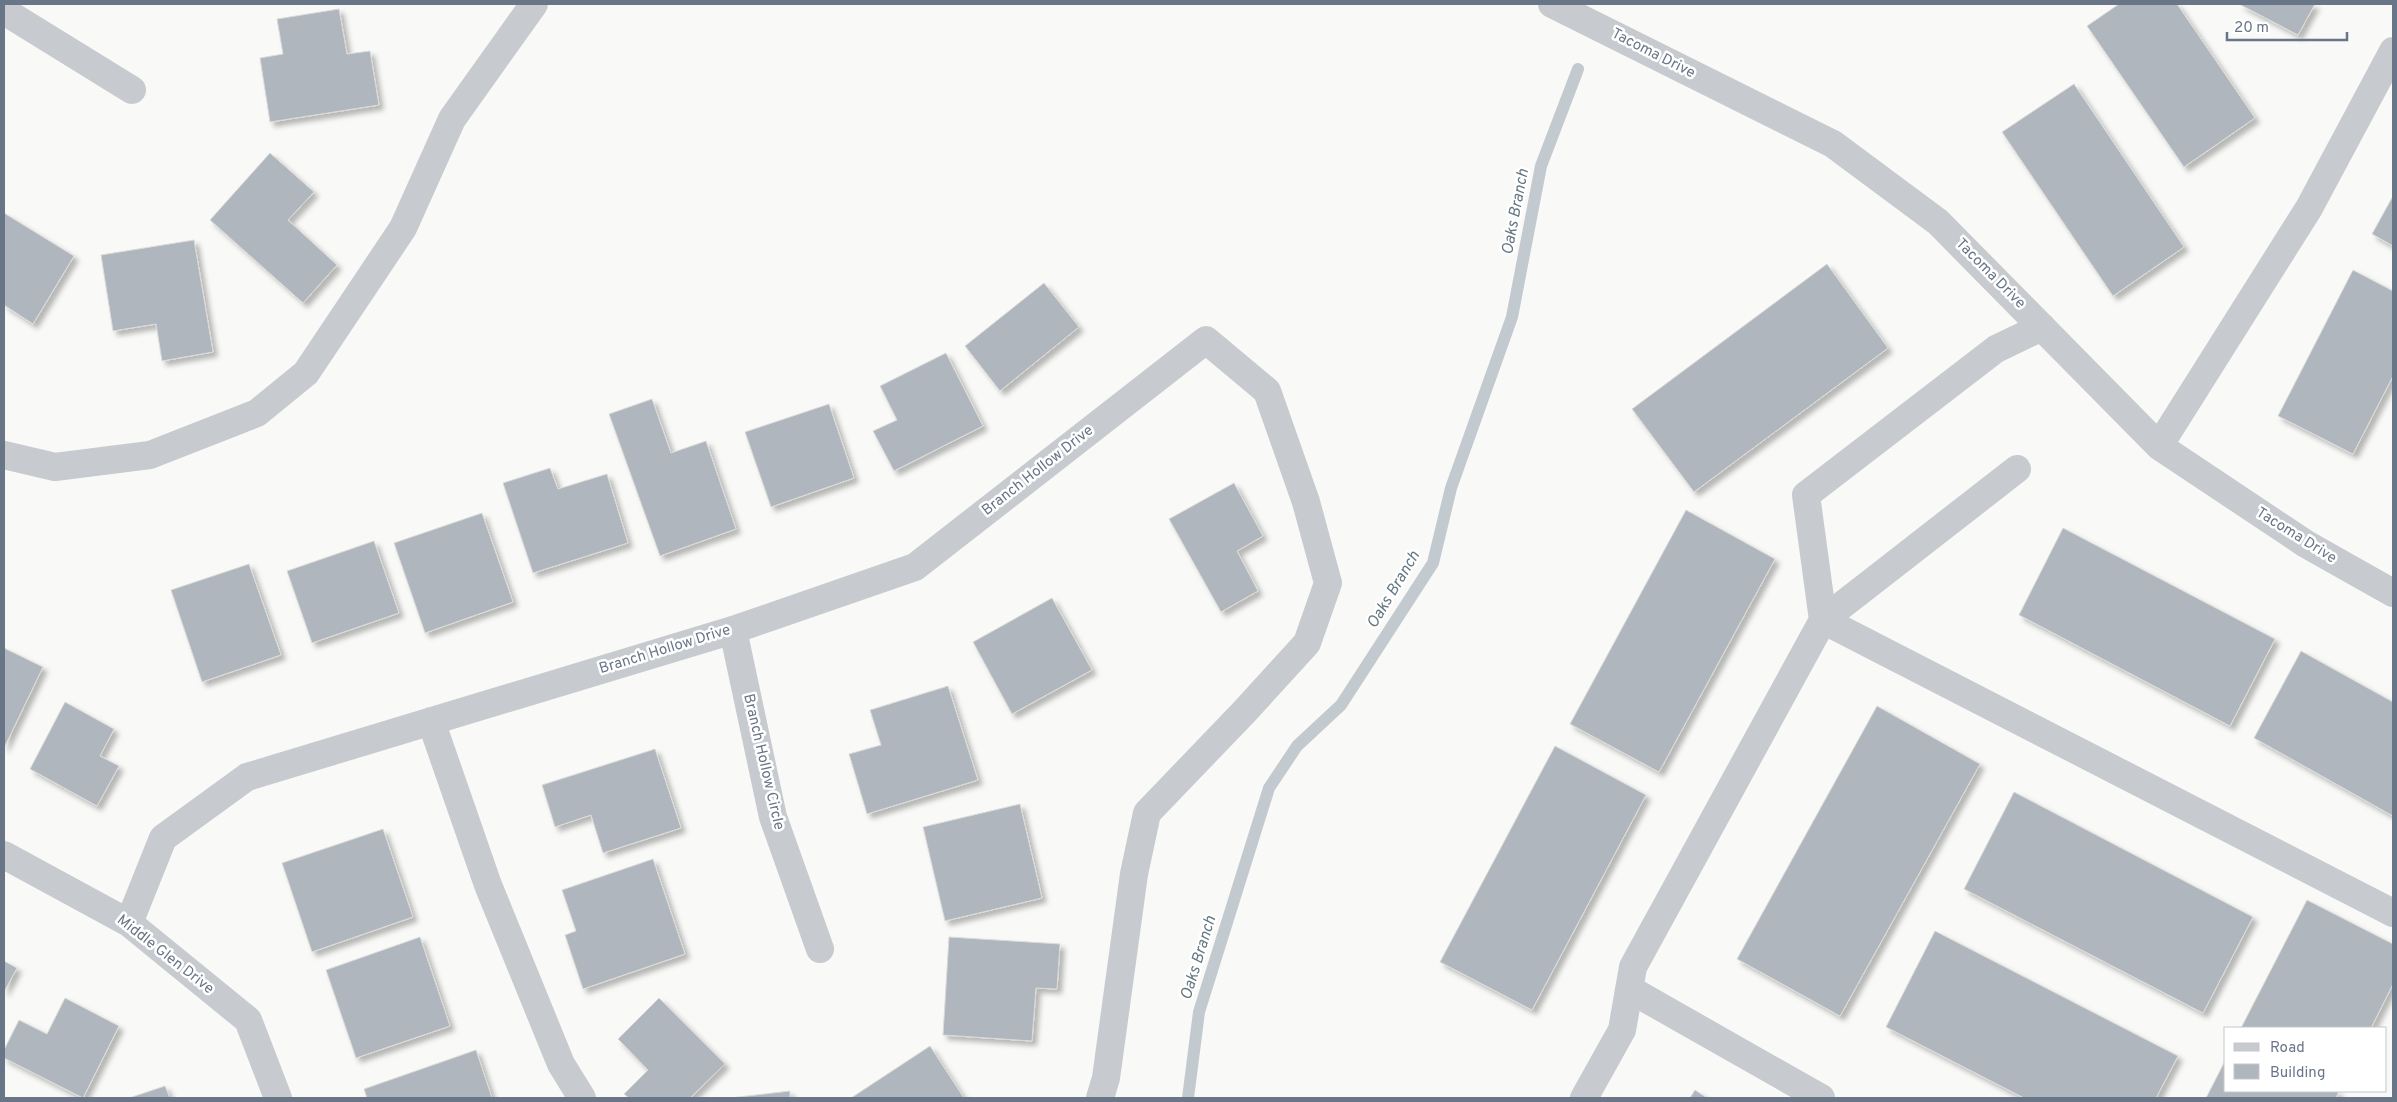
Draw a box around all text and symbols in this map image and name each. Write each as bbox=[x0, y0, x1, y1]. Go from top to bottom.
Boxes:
scale bar bbox=[2227, 10, 2347, 42]
text: 20 m bbox=[2234, 19, 2269, 38]
street label: Tacoma Drive bbox=[1608, 25, 1698, 83]
water label: Oaks Branch bbox=[1498, 167, 1534, 257]
street label: Tacoma Drive bbox=[1951, 235, 2029, 313]
street label: Branch Hollow Drive bbox=[978, 422, 1098, 520]
street label: Tacoma Drive bbox=[2252, 504, 2340, 568]
water label: Oaks Branch bbox=[1363, 547, 1425, 632]
street label: Branch Hollow Drive bbox=[597, 621, 733, 679]
street label: Branch Hollow Circle bbox=[738, 692, 788, 832]
street label: Middle Glen Drive bbox=[113, 911, 217, 999]
water label: Oaks Branch bbox=[1177, 913, 1221, 1003]
legend bbox=[2224, 1027, 2387, 1092]
text: Road bbox=[2270, 1039, 2305, 1058]
text: Building bbox=[2270, 1064, 2325, 1083]

